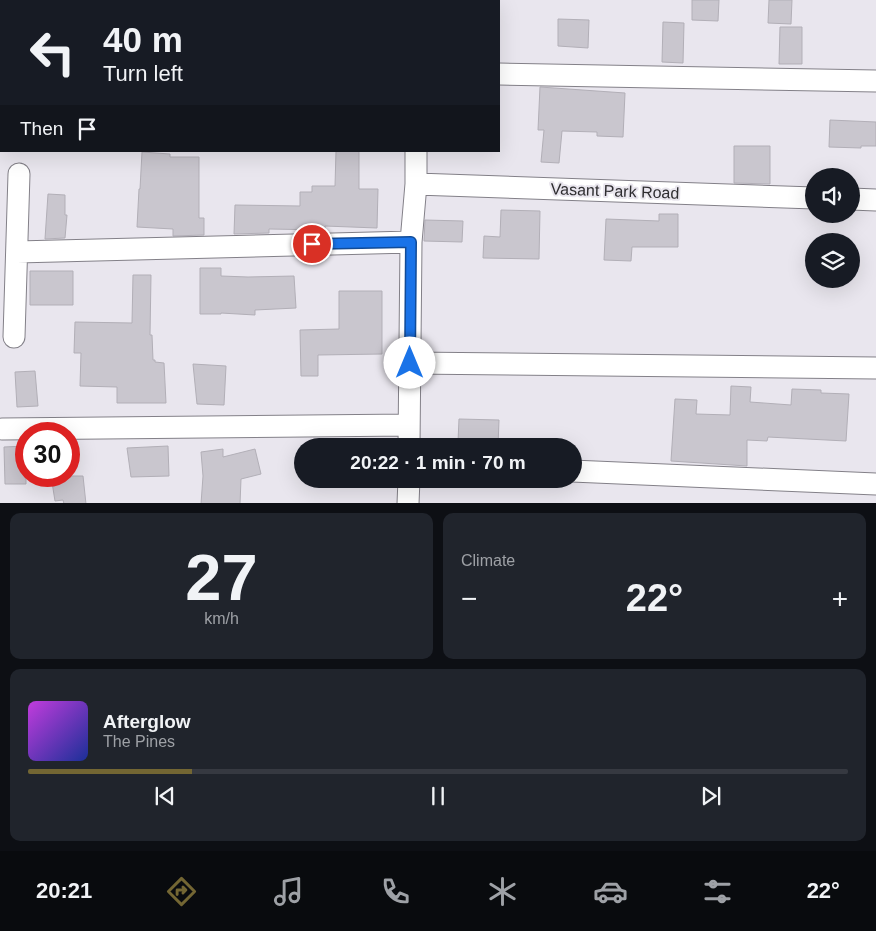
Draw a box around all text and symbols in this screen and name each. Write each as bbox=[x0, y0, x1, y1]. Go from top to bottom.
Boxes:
icon: left bbox=[20, 20, 85, 85]
text: 40 m bbox=[103, 20, 183, 59]
text: Turn left bbox=[103, 61, 183, 86]
icon: arrive bbox=[73, 115, 101, 143]
text: Then bbox=[20, 118, 63, 139]
map controls bbox=[805, 168, 860, 288]
button: sound bbox=[805, 168, 860, 223]
street label: Vasant Park Road bbox=[550, 180, 680, 202]
pin bbox=[291, 223, 333, 265]
icon: arrive bbox=[298, 230, 326, 258]
button: layers bbox=[805, 233, 860, 288]
position arrow bbox=[383, 336, 435, 388]
speed limit sign: 30 bbox=[15, 422, 80, 487]
text: 20:22 · 1 min · 70 m bbox=[350, 452, 526, 473]
text: 27 bbox=[185, 541, 258, 614]
text: Climate bbox=[461, 552, 515, 569]
text: 22° bbox=[626, 577, 683, 619]
text: − bbox=[461, 583, 477, 614]
text: + bbox=[832, 583, 848, 614]
text: km/h bbox=[204, 610, 239, 627]
text: Afterglow bbox=[103, 711, 191, 732]
text: The Pines bbox=[103, 733, 175, 750]
icon: previous bbox=[151, 782, 179, 810]
icon: pause bbox=[424, 782, 452, 810]
icon: next bbox=[697, 782, 725, 810]
icon: directions bbox=[164, 874, 199, 909]
icon: music bbox=[271, 874, 306, 909]
icon: phone bbox=[378, 874, 413, 909]
icon: climate bbox=[485, 874, 520, 909]
icon: car bbox=[593, 874, 628, 909]
icon: filters bbox=[700, 874, 735, 909]
text: 20:21 bbox=[36, 878, 92, 903]
text: 22° bbox=[807, 878, 840, 903]

